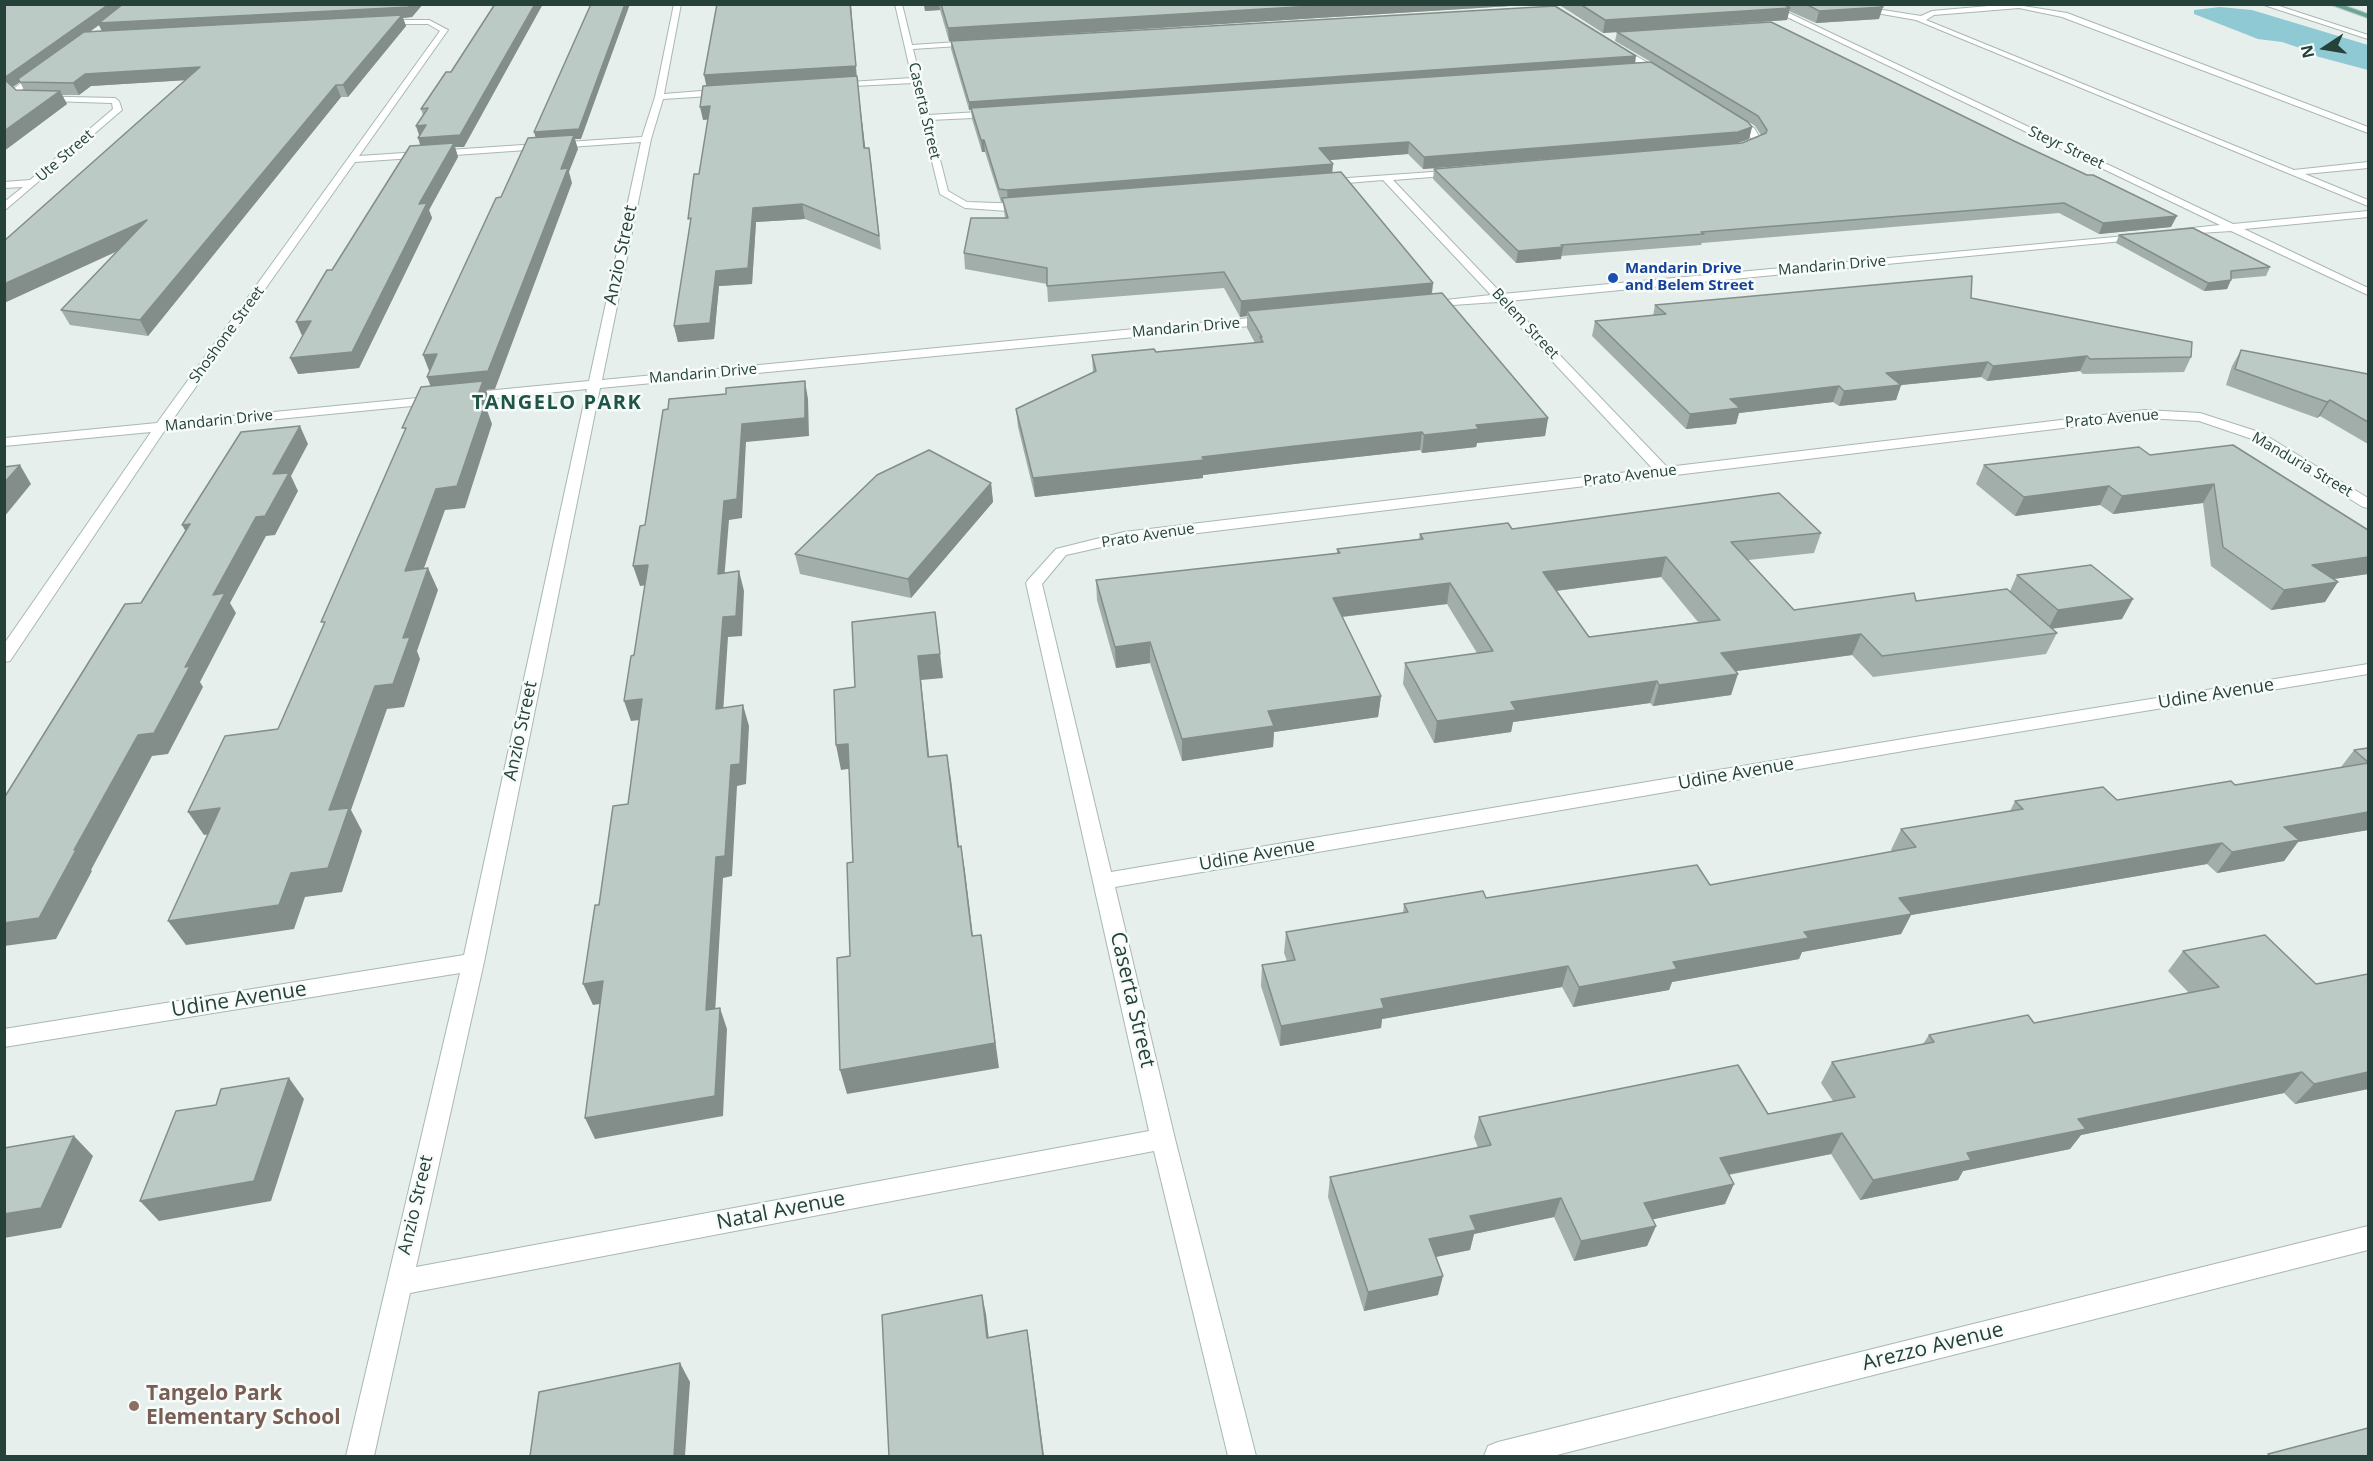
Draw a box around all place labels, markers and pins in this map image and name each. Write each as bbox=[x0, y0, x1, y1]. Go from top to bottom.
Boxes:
place label: Mandarin Drive and Belem Street bbox=[1625, 260, 1754, 295]
marker: Mandarin Drive and Belem Street bbox=[1606, 271, 1620, 285]
place label: Tangelo Park Elementary School bbox=[146, 1381, 341, 1431]
marker: Tangelo Park Elementary School bbox=[127, 1399, 141, 1413]

